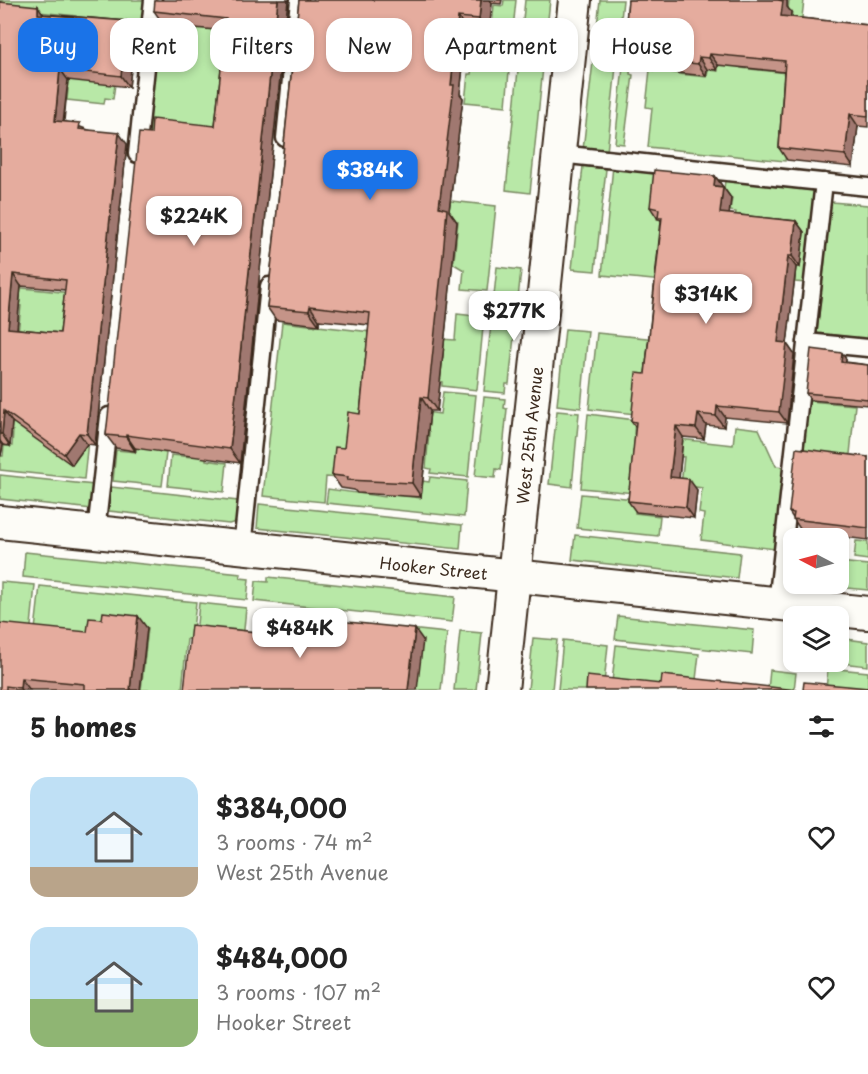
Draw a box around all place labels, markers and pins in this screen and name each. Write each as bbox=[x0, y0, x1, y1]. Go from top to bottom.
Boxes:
pin: $384K bbox=[328, 150, 412, 201]
pin: $224K bbox=[152, 196, 236, 247]
pin: $314K bbox=[664, 274, 748, 325]
pin: $277K bbox=[472, 291, 556, 342]
pin: $484K bbox=[258, 608, 342, 659]

